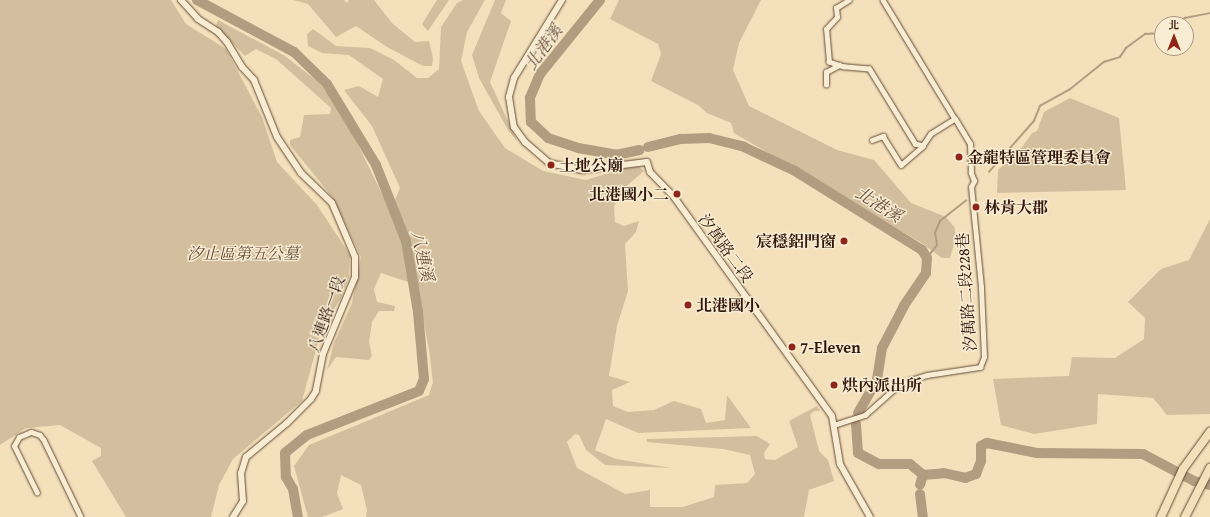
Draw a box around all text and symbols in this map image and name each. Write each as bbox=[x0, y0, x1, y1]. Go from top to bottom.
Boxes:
north arrow bbox=[1154, 16, 1194, 56]
text: 北 bbox=[1169, 17, 1180, 33]
water label: 北港溪 bbox=[520, 20, 566, 74]
place label: 金龍特區管理委員會 bbox=[967, 147, 1111, 167]
marker: 金龍特區管理委員會 bbox=[954, 152, 964, 162]
place label: 土地公廟 bbox=[559, 155, 623, 175]
marker: 土地公廟 bbox=[546, 160, 556, 170]
water label: 北港溪 bbox=[852, 182, 906, 226]
place label: 北港國小二 bbox=[589, 184, 669, 204]
marker: 北港國小二 bbox=[672, 189, 682, 199]
place label: 林肯大郡 bbox=[984, 197, 1048, 217]
marker: 林肯大郡 bbox=[971, 202, 981, 212]
street label: 汐萬路二段 bbox=[695, 210, 757, 286]
water label: 八連溪 bbox=[408, 229, 438, 283]
place label: 宸穩鋁門窗 bbox=[756, 231, 836, 251]
street label: 汐萬路二段228巷 bbox=[952, 232, 980, 352]
marker: 宸穩鋁門窗 bbox=[839, 236, 849, 246]
park label: 汐止區第五公墓 bbox=[187, 243, 299, 263]
street label: 八連路一段 bbox=[303, 273, 349, 355]
place label: 北港國小 bbox=[696, 295, 760, 315]
marker: 北港國小 bbox=[683, 300, 693, 310]
place label: 7-Eleven bbox=[800, 337, 861, 357]
marker: 7-Eleven bbox=[787, 342, 797, 352]
place label: 烘內派出所 bbox=[842, 375, 922, 395]
marker: 烘內派出所 bbox=[829, 380, 839, 390]

